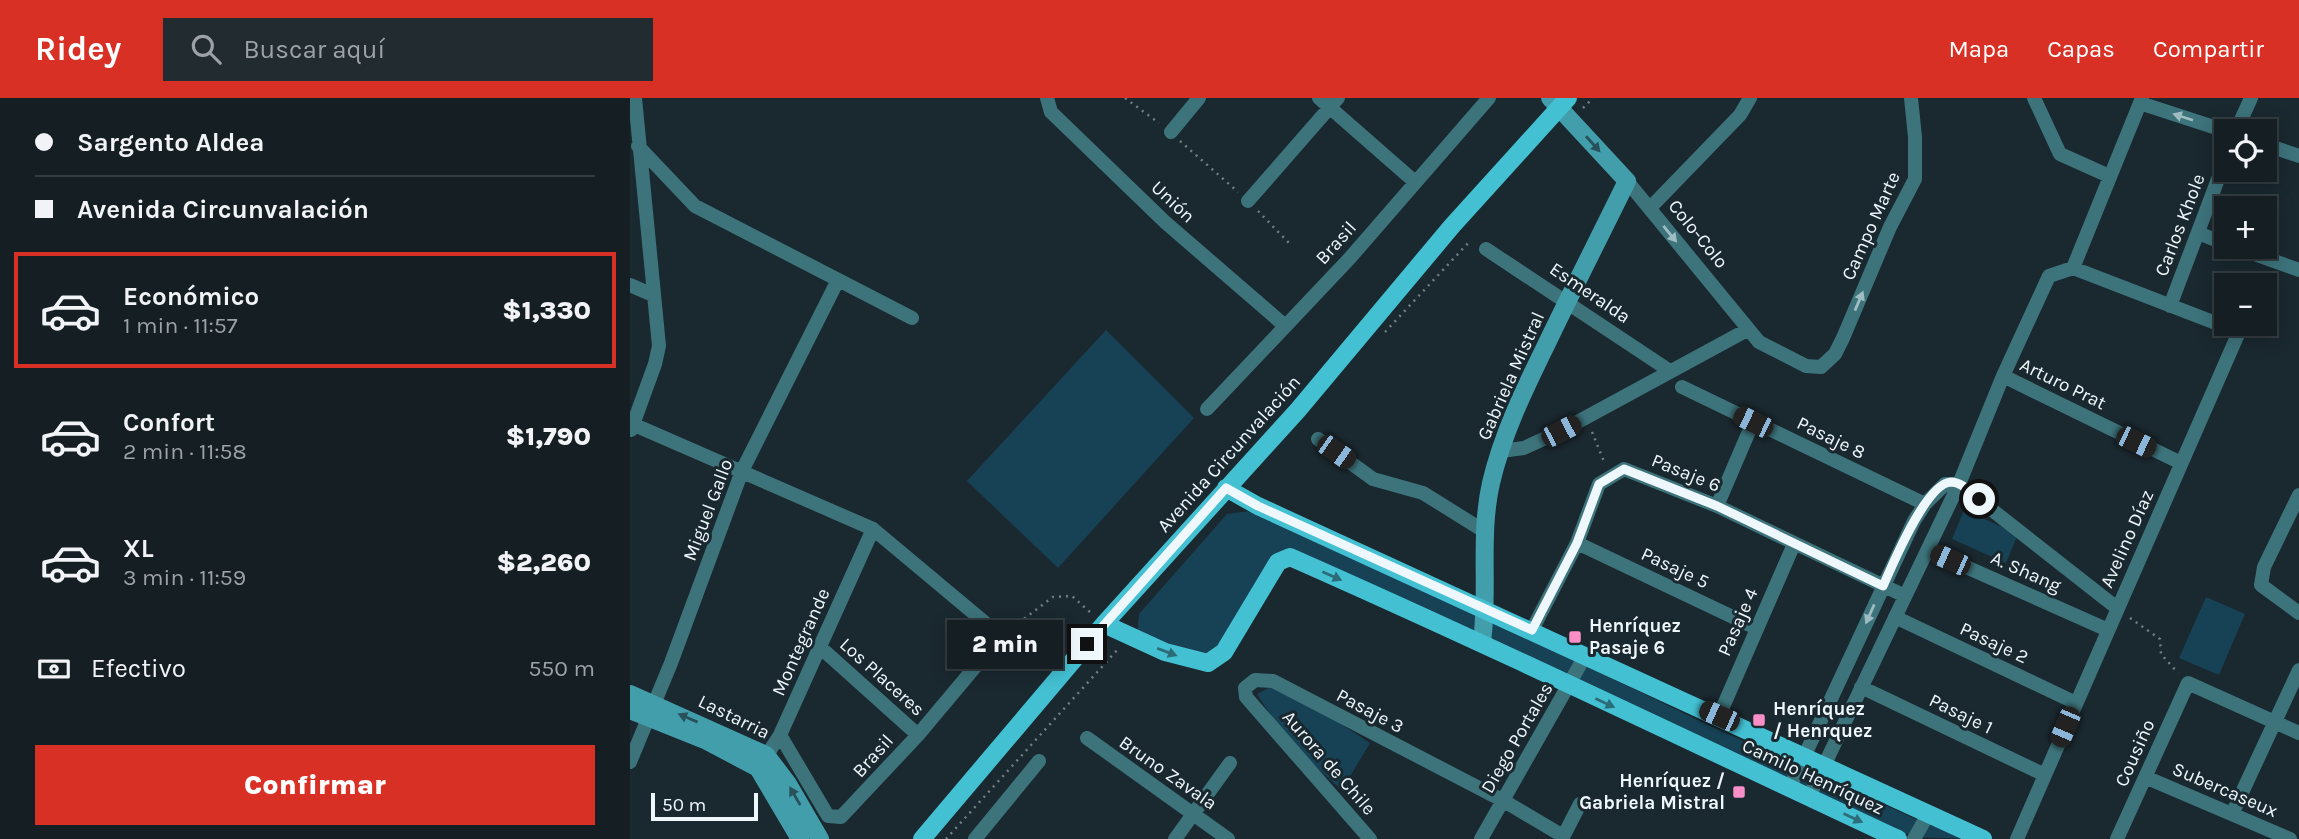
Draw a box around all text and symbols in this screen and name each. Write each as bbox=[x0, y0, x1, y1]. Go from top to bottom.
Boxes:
search box bbox=[163, 18, 653, 81]
text: Ridey bbox=[35, 30, 121, 68]
icon: search bbox=[187, 30, 225, 68]
text: Buscar aquí bbox=[243, 34, 385, 65]
text: Mapa bbox=[1948, 35, 2009, 63]
text: Capas bbox=[2047, 35, 2115, 63]
text: Compartir bbox=[2153, 35, 2264, 63]
one-way arrow bbox=[2173, 111, 2194, 122]
map controls bbox=[2214, 119, 2277, 336]
button: locate bbox=[2214, 119, 2277, 182]
text: Sargento Aldea bbox=[77, 127, 265, 158]
one-way arrow bbox=[1585, 135, 1601, 153]
street label: Campo Marte bbox=[1837, 168, 1905, 284]
street label: Carlos Khole bbox=[2150, 171, 2210, 279]
street label: Unión bbox=[1147, 176, 1199, 228]
text: Avenida Circunvalación bbox=[77, 194, 369, 225]
street label: Colo-Colo bbox=[1664, 195, 1732, 273]
button: + bbox=[2214, 196, 2277, 259]
street label: Brasil bbox=[1311, 217, 1361, 269]
one-way arrow bbox=[1663, 224, 1678, 242]
street label: Esmeralda bbox=[1545, 258, 1635, 328]
button: − bbox=[2214, 273, 2277, 336]
icon: car bbox=[39, 279, 102, 342]
text: Económico bbox=[123, 281, 259, 312]
one-way arrow bbox=[1853, 291, 1864, 312]
text: $1,330 bbox=[502, 295, 591, 326]
street label: Gabriela Mistral bbox=[1473, 308, 1549, 444]
text: 1 min · 11:57 bbox=[123, 312, 238, 339]
street label: Arturo Prat bbox=[2016, 354, 2110, 414]
street label: Avenida Circunvalación bbox=[1153, 371, 1305, 537]
car bbox=[1730, 403, 1777, 441]
icon: car bbox=[39, 405, 102, 468]
text: Confort bbox=[123, 407, 215, 438]
car bbox=[1538, 412, 1585, 450]
street label: Pasaje 8 bbox=[1793, 412, 1869, 464]
text: $1,790 bbox=[506, 421, 591, 452]
car bbox=[2113, 423, 2160, 461]
car bbox=[1313, 431, 1360, 473]
text: 2 min · 11:58 bbox=[123, 438, 247, 465]
street label: Pasaje 6 bbox=[1648, 449, 1724, 497]
street label: Miguel Gallo bbox=[679, 456, 737, 564]
route start bbox=[1963, 483, 1995, 515]
street label: Avelino Díaz bbox=[2096, 487, 2158, 591]
icon: car bbox=[39, 531, 102, 594]
text: XL bbox=[123, 533, 154, 564]
car bbox=[1927, 542, 1974, 578]
street label: Pasaje 5 bbox=[1638, 543, 1712, 593]
text: $2,260 bbox=[497, 547, 591, 578]
street label: A. Shang bbox=[1988, 547, 2065, 597]
text: 3 min · 11:59 bbox=[123, 564, 246, 591]
one-way arrow bbox=[1322, 570, 1342, 582]
street label: Pasaje 4 bbox=[1713, 584, 1763, 659]
street label: Montegrande bbox=[767, 585, 835, 699]
one-way arrow bbox=[1864, 603, 1875, 624]
place label: Henríquez Pasaje 6 bbox=[1589, 615, 1681, 659]
street label: Pasaje 2 bbox=[1956, 618, 2032, 668]
callout: 2 min bbox=[947, 620, 1063, 668]
route end bbox=[1071, 628, 1103, 660]
marker: Henríquez Pasaje 6 bbox=[1567, 629, 1583, 645]
text: 2 min bbox=[972, 631, 1038, 658]
street label: Los Placeres bbox=[835, 633, 929, 721]
one-way arrow bbox=[1156, 647, 1177, 658]
icon: cash bbox=[35, 650, 73, 688]
text: Efectivo bbox=[91, 653, 186, 684]
text: 550 m bbox=[528, 655, 595, 682]
street label: Diego Portales bbox=[1476, 679, 1558, 797]
street label: Pasaje 3 bbox=[1333, 684, 1407, 738]
street label: Pasaje 1 bbox=[1926, 689, 1996, 739]
street label: Lastarria bbox=[695, 690, 773, 744]
one-way arrow bbox=[1594, 698, 1615, 709]
car bbox=[1696, 698, 1743, 734]
place label: Henríquez / Henrquez bbox=[1773, 698, 1873, 742]
car bbox=[2048, 704, 2083, 750]
street label: Aurora de Chile bbox=[1278, 706, 1380, 820]
marker: Henríquez / Henrquez bbox=[1751, 712, 1767, 728]
one-way arrow bbox=[678, 713, 699, 724]
street label: Cousiño bbox=[2111, 716, 2159, 790]
street label: Brasil bbox=[848, 730, 898, 782]
street label: Bruno Zavala bbox=[1115, 731, 1221, 815]
street label: Camilo Henríquez bbox=[1739, 735, 1887, 819]
button: Confirmar bbox=[35, 745, 595, 825]
street label: Subercaseux bbox=[2169, 758, 2281, 822]
place label: Henríquez / Gabriela Mistral bbox=[1579, 770, 1725, 814]
marker: Henríquez / Gabriela Mistral bbox=[1731, 784, 1747, 800]
one-way arrow bbox=[789, 786, 801, 806]
scale bar bbox=[651, 790, 758, 822]
text: 50 m bbox=[662, 794, 706, 816]
one-way arrow bbox=[1843, 812, 1863, 824]

